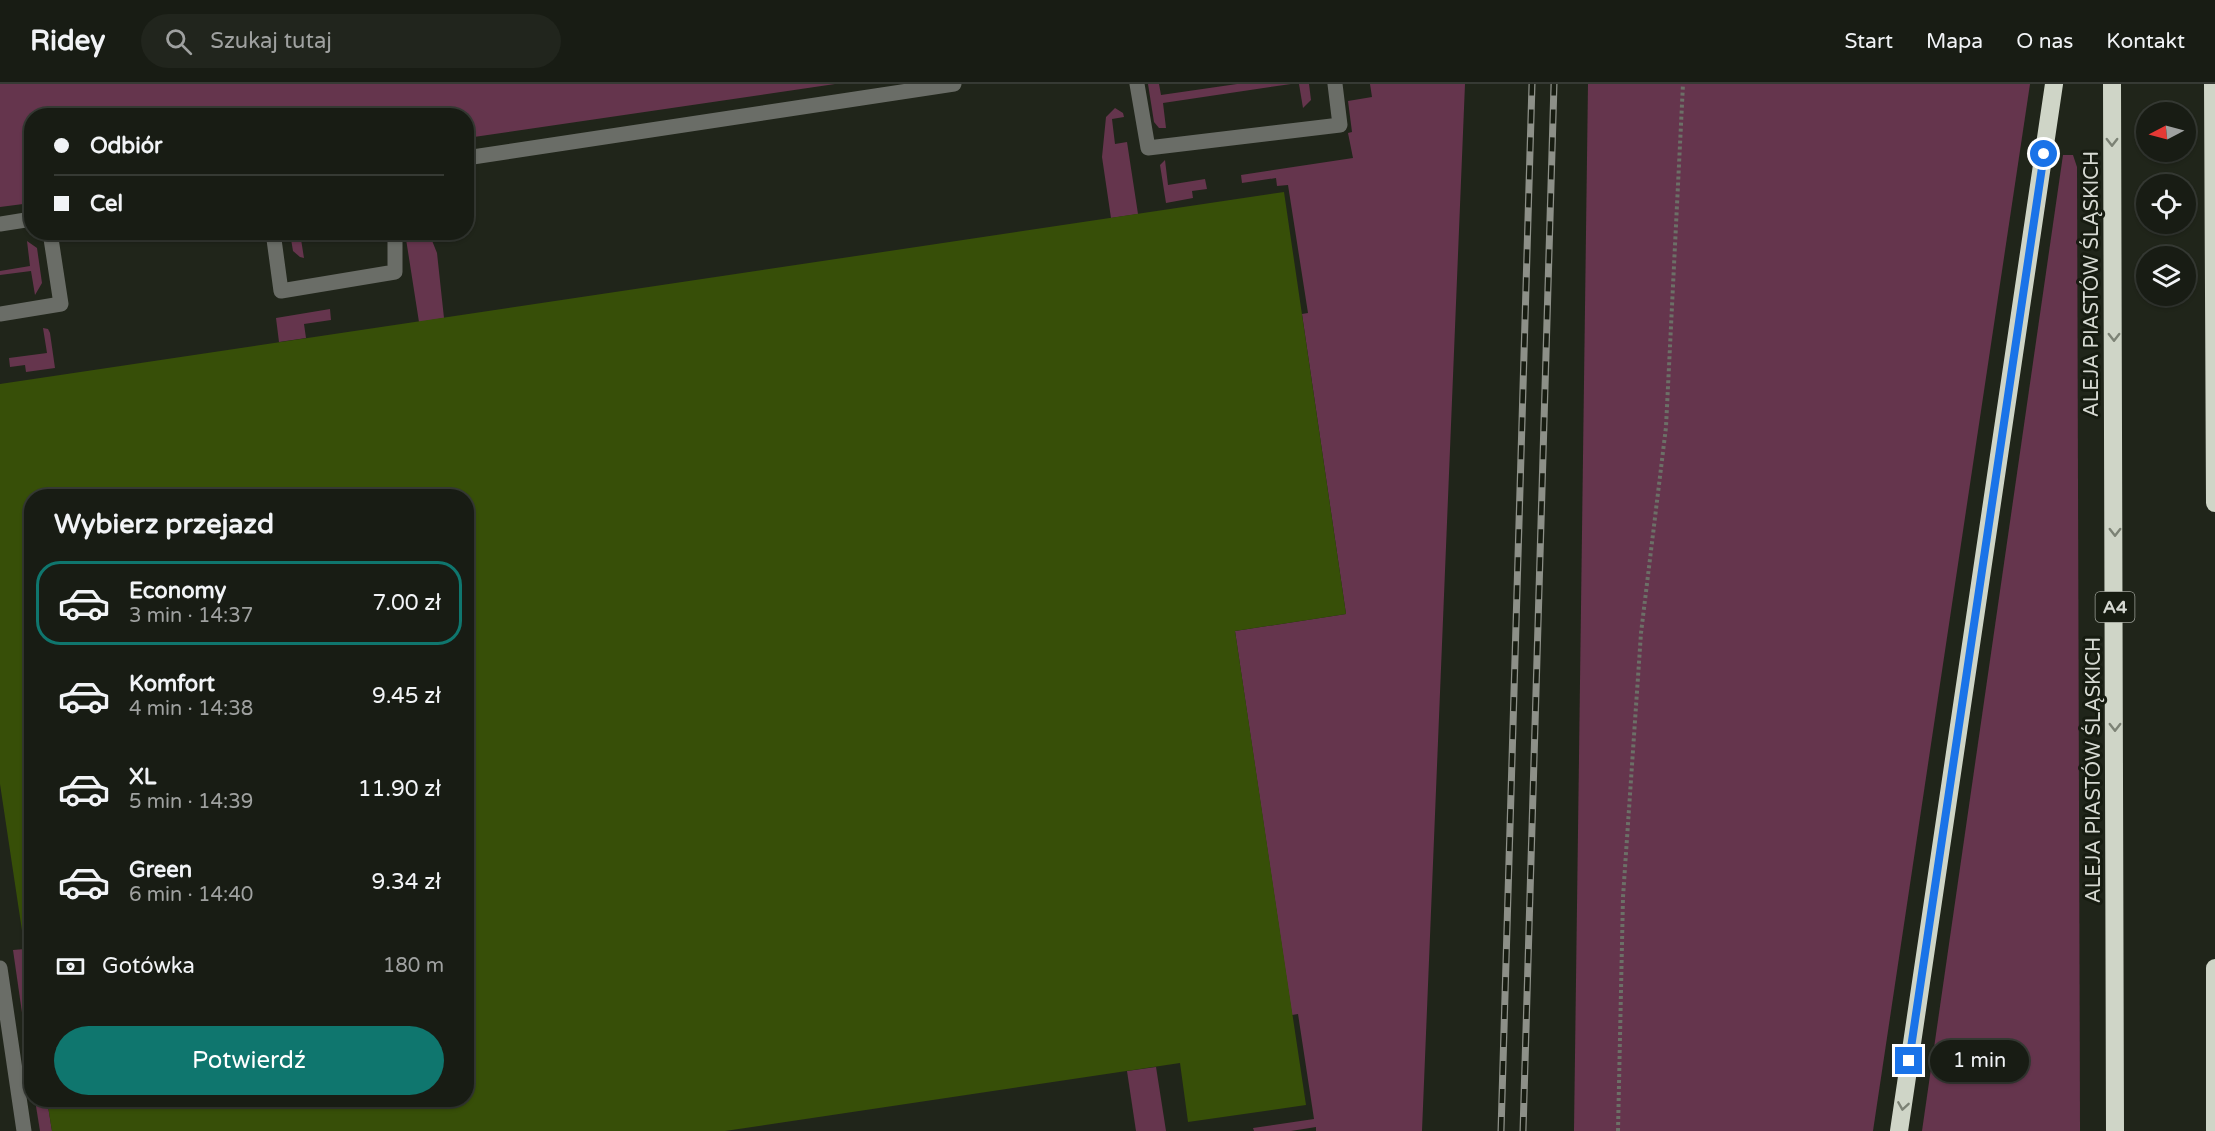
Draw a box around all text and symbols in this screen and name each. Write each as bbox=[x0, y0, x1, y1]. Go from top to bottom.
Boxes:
search box bbox=[141, 14, 561, 68]
text: Ridey bbox=[30, 24, 105, 58]
icon: search bbox=[162, 25, 195, 58]
text: Szukaj tutaj bbox=[210, 28, 332, 54]
text: Start bbox=[1845, 29, 1893, 54]
text: Mapa bbox=[1926, 29, 1983, 54]
text: O nas bbox=[2016, 29, 2073, 54]
text: Kontakt bbox=[2106, 29, 2185, 54]
north arrow bbox=[2136, 102, 2196, 162]
map controls bbox=[2136, 102, 2196, 306]
text: Odbiór bbox=[90, 133, 163, 159]
one-way arrow bbox=[2106, 138, 2119, 147]
route start bbox=[2030, 140, 2057, 167]
street label: ALEJA PIASTÓW ŚLĄSKICH bbox=[2079, 151, 2104, 417]
button: locate bbox=[2136, 174, 2196, 234]
text: Cel bbox=[90, 191, 123, 217]
button: layers bbox=[2136, 246, 2196, 306]
one-way arrow bbox=[2108, 333, 2120, 342]
text: Wybierz przejazd bbox=[54, 508, 274, 541]
one-way arrow bbox=[2109, 528, 2121, 537]
icon: car bbox=[57, 576, 111, 630]
text: Economy bbox=[129, 578, 226, 604]
text: 7.00 zł bbox=[373, 590, 441, 616]
road number: A4 bbox=[2096, 592, 2134, 622]
text: 3 min · 14:37 bbox=[129, 604, 253, 628]
street label: ALEJA PIASTÓW ŚLĄSKICH bbox=[2081, 637, 2106, 903]
icon: car bbox=[57, 669, 111, 723]
text: Komfort bbox=[129, 671, 215, 697]
text: 9.45 zł bbox=[372, 683, 441, 709]
text: 4 min · 14:38 bbox=[129, 697, 253, 721]
one-way arrow bbox=[2109, 723, 2121, 732]
icon: car bbox=[57, 762, 111, 816]
text: XL bbox=[129, 764, 156, 790]
text: 11.90 zł bbox=[358, 776, 441, 802]
text: 5 min · 14:39 bbox=[129, 790, 253, 814]
icon: car bbox=[57, 855, 111, 909]
text: Green bbox=[129, 857, 192, 883]
text: 9.34 zł bbox=[371, 869, 441, 895]
text: 6 min · 14:40 bbox=[129, 883, 253, 907]
icon: cash bbox=[54, 950, 87, 983]
text: Gotówka bbox=[102, 953, 195, 979]
text: 180 m bbox=[383, 954, 444, 978]
button: Potwierdź bbox=[54, 1026, 444, 1095]
callout: 1 min bbox=[1930, 1040, 2029, 1082]
route end bbox=[1895, 1047, 1922, 1074]
text: 1 min bbox=[1953, 1049, 2006, 1073]
one-way arrow bbox=[1897, 1101, 1909, 1110]

